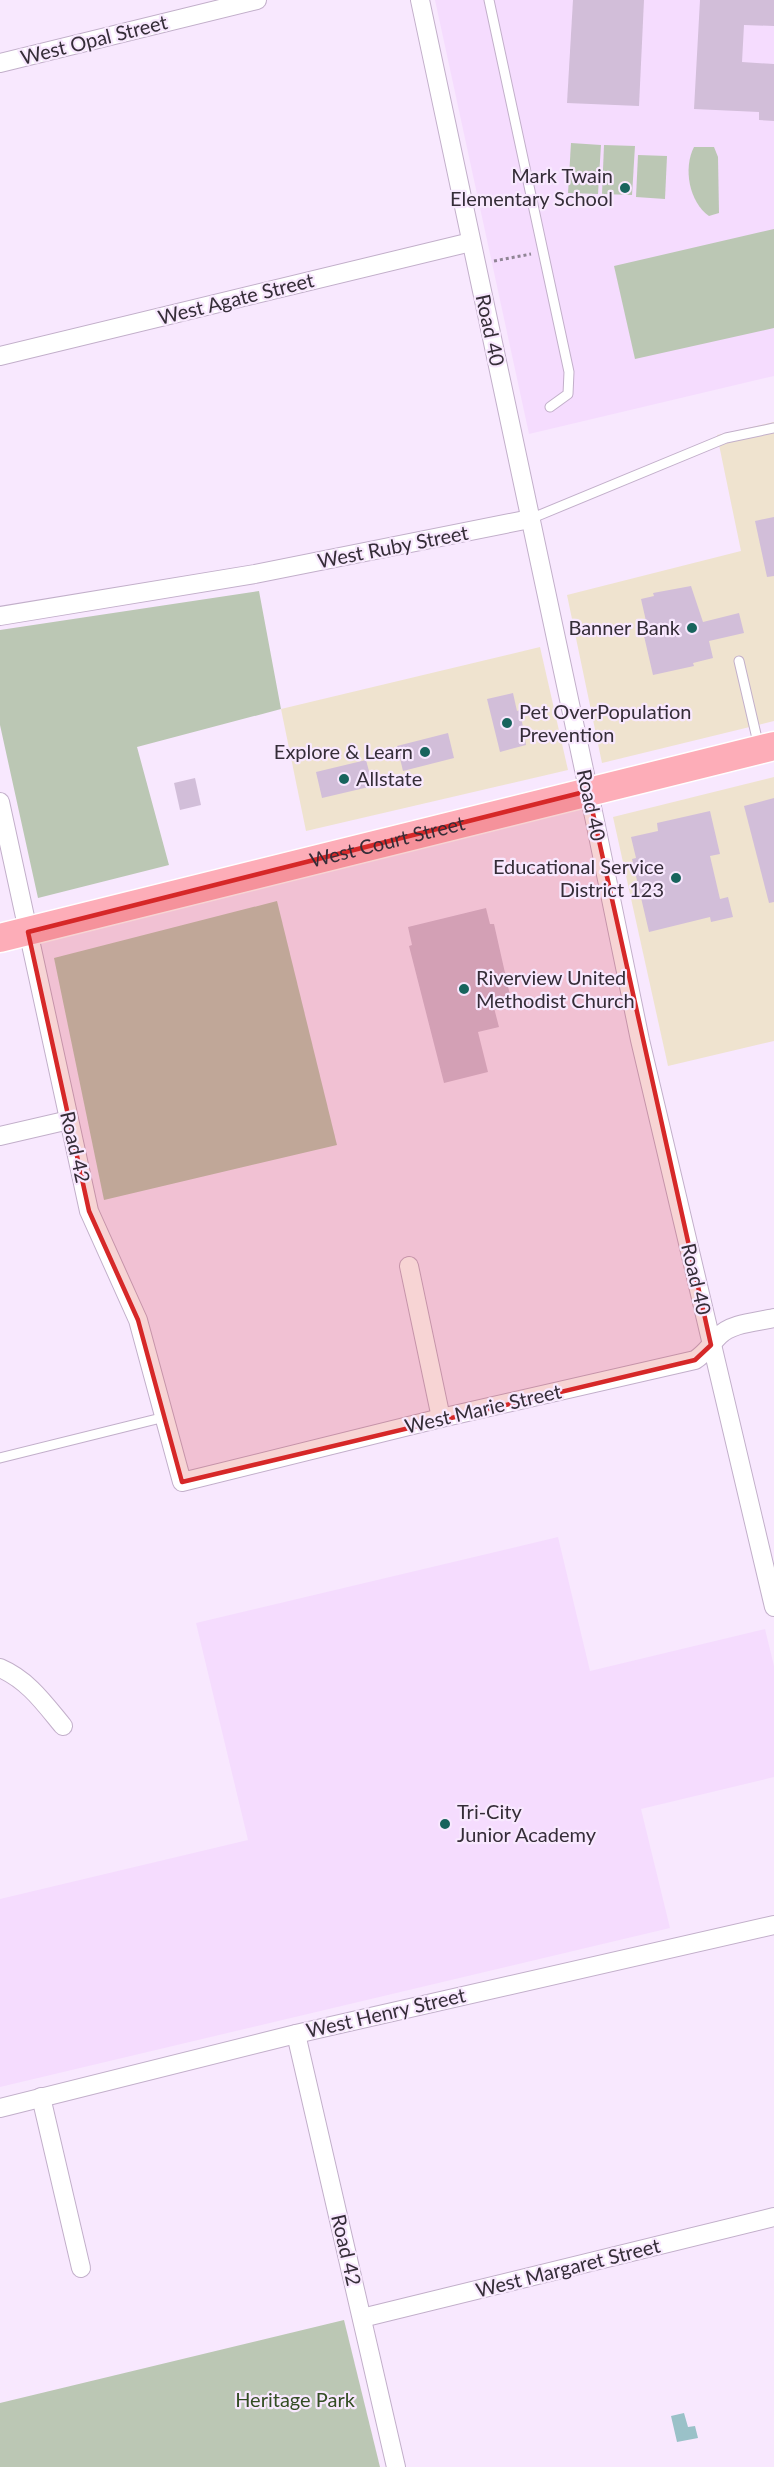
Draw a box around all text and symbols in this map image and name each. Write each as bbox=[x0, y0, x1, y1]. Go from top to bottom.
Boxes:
street label: West Opal Street bbox=[18, 9, 170, 69]
place label: Mark Twain Elementary School bbox=[450, 163, 613, 210]
marker: Mark Twain Elementary School bbox=[618, 181, 632, 195]
street label: West Agate Street bbox=[155, 267, 316, 329]
street label: Road 40 bbox=[472, 292, 510, 368]
street label: West Ruby Street bbox=[315, 520, 470, 572]
place label: Banner Bank bbox=[568, 615, 681, 639]
marker: Banner Bank bbox=[685, 621, 699, 635]
place label: Pet OverPopulation Prevention bbox=[519, 699, 691, 746]
marker: Pet OverPopulation Prevention bbox=[500, 716, 514, 730]
place label: Explore & Learn bbox=[274, 739, 413, 763]
marker: Explore & Learn bbox=[418, 745, 432, 759]
place label: Allstate bbox=[356, 766, 422, 790]
street label: Road 40 bbox=[573, 767, 611, 843]
marker: Allstate bbox=[337, 772, 351, 786]
street label: West Court Street bbox=[307, 810, 467, 872]
place label: Educational Service District 123 bbox=[493, 854, 664, 901]
marker: Educational Service District 123 bbox=[669, 871, 683, 885]
place label: Riverview United Methodist Church bbox=[476, 965, 635, 1012]
marker: Riverview United Methodist Church bbox=[457, 982, 471, 996]
street label: Road 42 bbox=[56, 1109, 96, 1185]
street label: Road 40 bbox=[677, 1241, 717, 1317]
street label: West Marie Street bbox=[402, 1378, 563, 1438]
place label: Tri-City Junior Academy bbox=[457, 1799, 597, 1846]
marker: Tri-City Junior Academy bbox=[438, 1817, 452, 1831]
street label: West Henry Street bbox=[304, 1982, 468, 2042]
street label: Road 42 bbox=[327, 2212, 367, 2288]
street label: West Margaret Street bbox=[473, 2233, 662, 2302]
park label: Heritage Park bbox=[235, 2387, 356, 2411]

